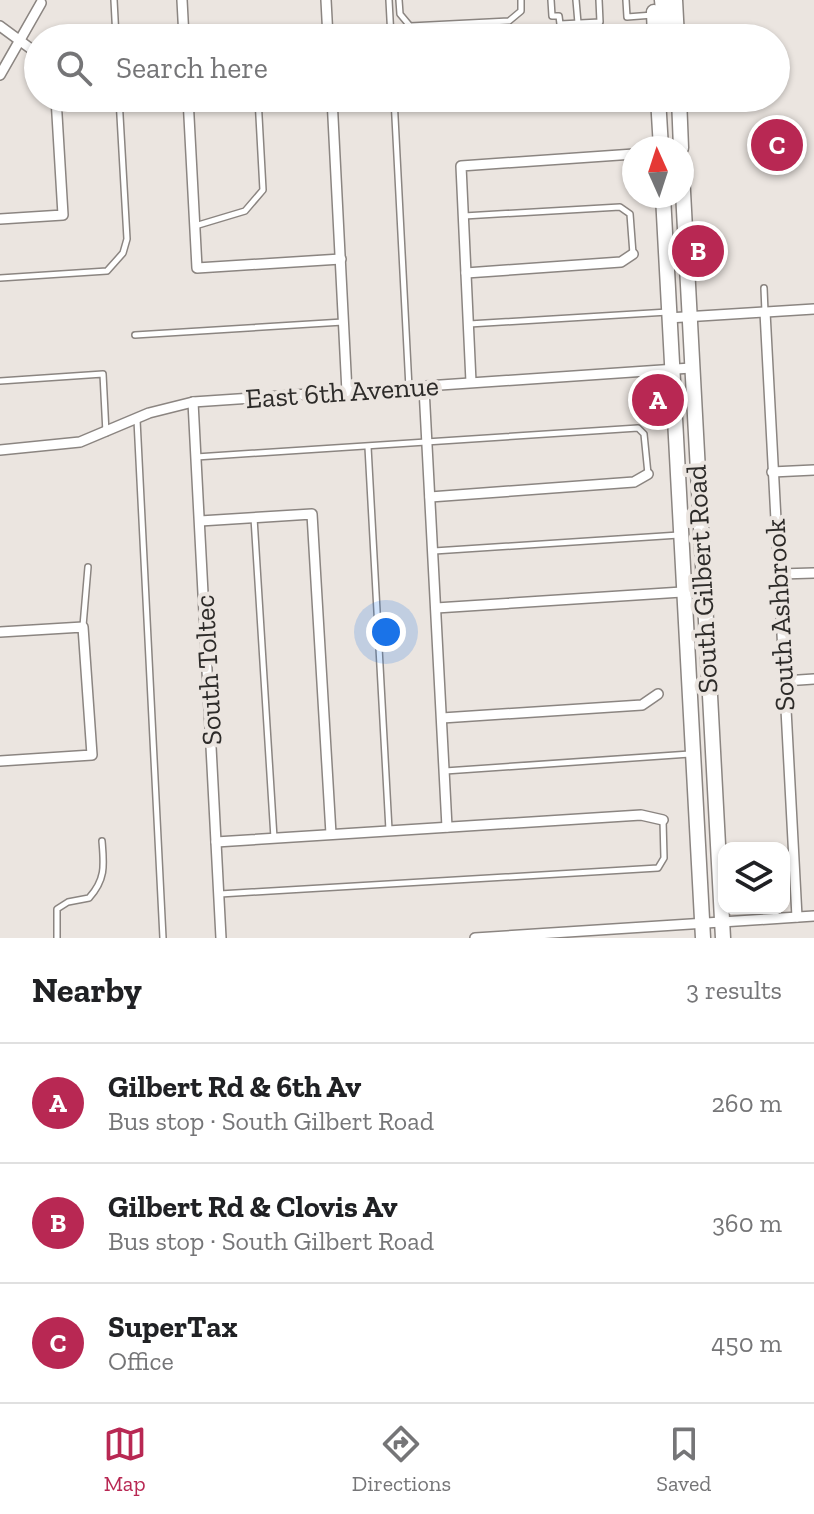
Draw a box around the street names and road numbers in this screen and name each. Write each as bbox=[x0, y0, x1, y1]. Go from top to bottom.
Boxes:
street label: East 6th Avenue bbox=[244, 369, 440, 415]
street label: South Gilbert Road bbox=[680, 464, 724, 694]
street label: South Ashbrook bbox=[758, 518, 802, 712]
street label: South Toltec bbox=[188, 594, 228, 746]

